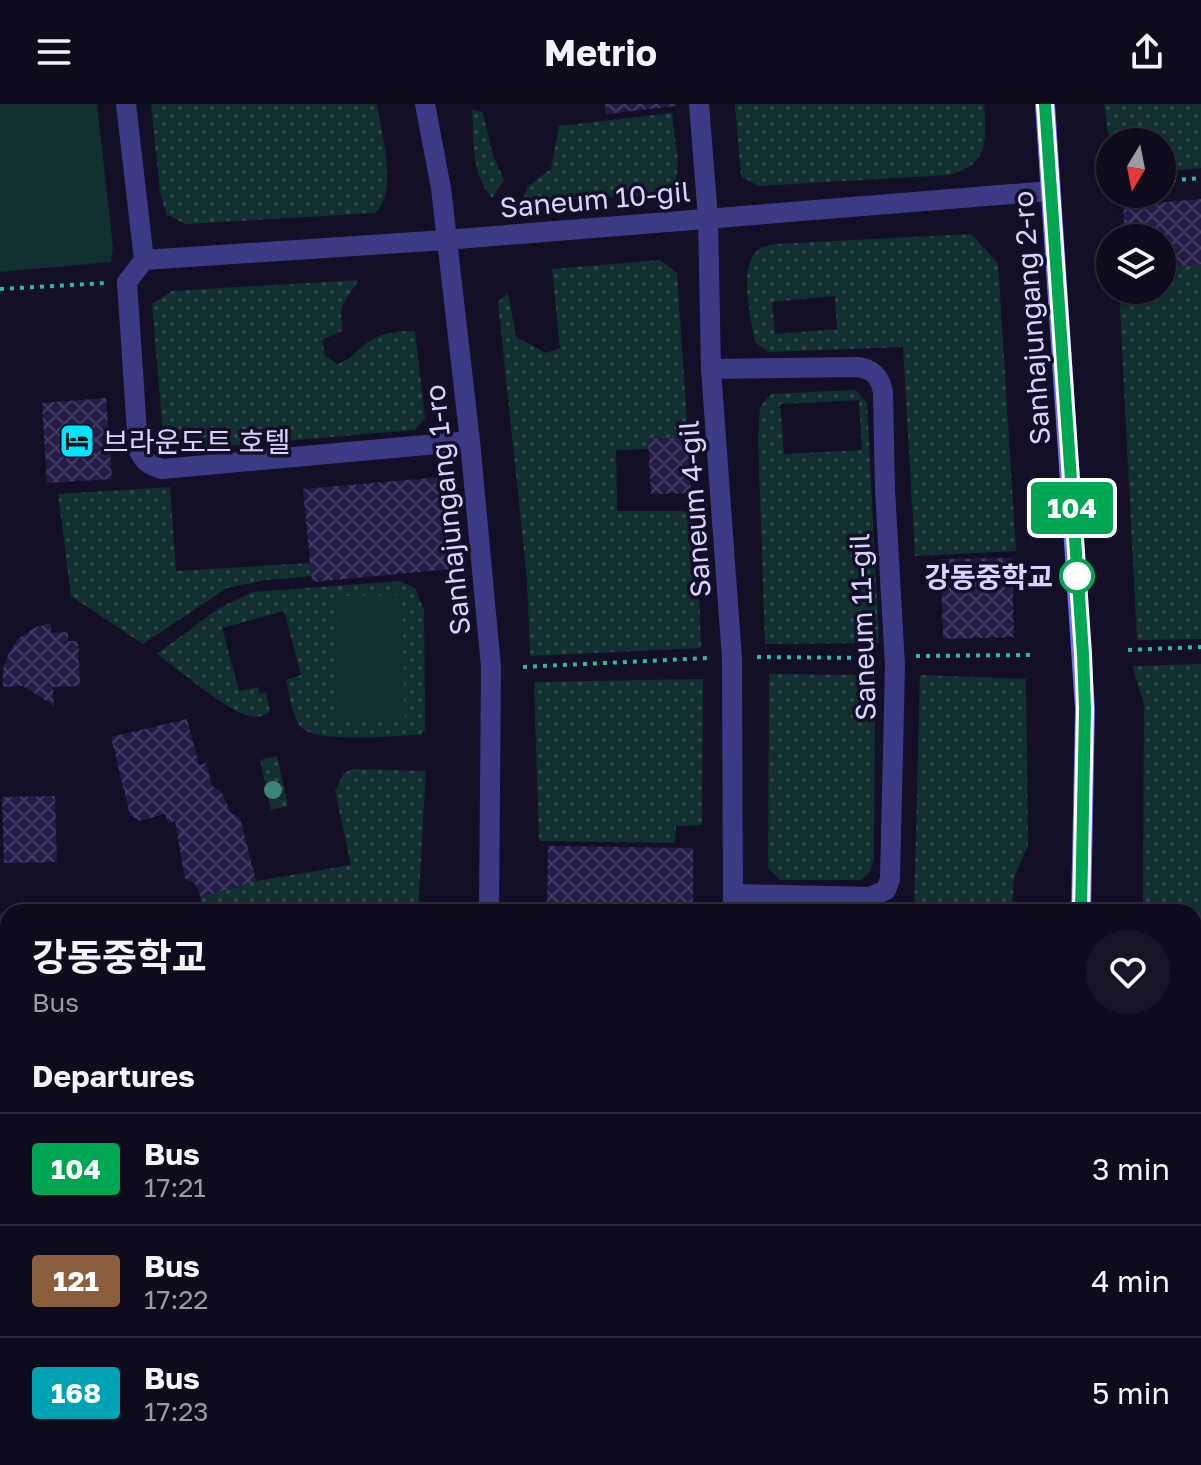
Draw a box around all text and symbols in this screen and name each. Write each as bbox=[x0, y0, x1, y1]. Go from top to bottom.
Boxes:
icon: menu bbox=[32, 30, 76, 74]
icon: share bbox=[1125, 30, 1169, 74]
text: Metrio bbox=[544, 31, 657, 74]
north arrow bbox=[1096, 128, 1176, 208]
map controls bbox=[1096, 128, 1176, 304]
street label: Saneum 10-gil bbox=[498, 174, 692, 224]
street label: Sanhajungang 2-ro bbox=[1006, 190, 1056, 446]
button: layers bbox=[1096, 224, 1176, 304]
street label: Sanhajungang 1-ro bbox=[417, 383, 477, 637]
street label: Saneum 4-gil bbox=[671, 419, 717, 599]
hotel icon: 브라운도트 호텔 bbox=[58, 422, 96, 460]
place label: 브라운도트 호텔 bbox=[103, 425, 290, 458]
line badge: 104 bbox=[1026, 482, 1118, 534]
text: 104 bbox=[1047, 491, 1097, 524]
street label: Saneum 11-gil bbox=[842, 533, 882, 721]
marker: 강동중학교 bbox=[1060, 559, 1094, 593]
place label: 강동중학교 bbox=[924, 560, 1053, 593]
button: heart bbox=[1086, 930, 1170, 1014]
text: 강동중학교 bbox=[32, 934, 207, 979]
text: Bus bbox=[32, 987, 79, 1018]
text: Departures bbox=[32, 1058, 195, 1094]
text: Bus bbox=[144, 1136, 200, 1172]
text: 3 min bbox=[1092, 1151, 1170, 1187]
text: 104 bbox=[51, 1152, 101, 1185]
text: 17:21 bbox=[144, 1172, 206, 1203]
text: Bus bbox=[144, 1248, 200, 1284]
text: 4 min bbox=[1091, 1263, 1170, 1299]
text: 121 bbox=[53, 1264, 99, 1297]
text: 17:22 bbox=[144, 1284, 208, 1315]
text: Bus bbox=[144, 1360, 200, 1396]
text: 5 min bbox=[1092, 1375, 1170, 1411]
text: 168 bbox=[51, 1376, 101, 1409]
text: 17:23 bbox=[144, 1396, 208, 1427]

